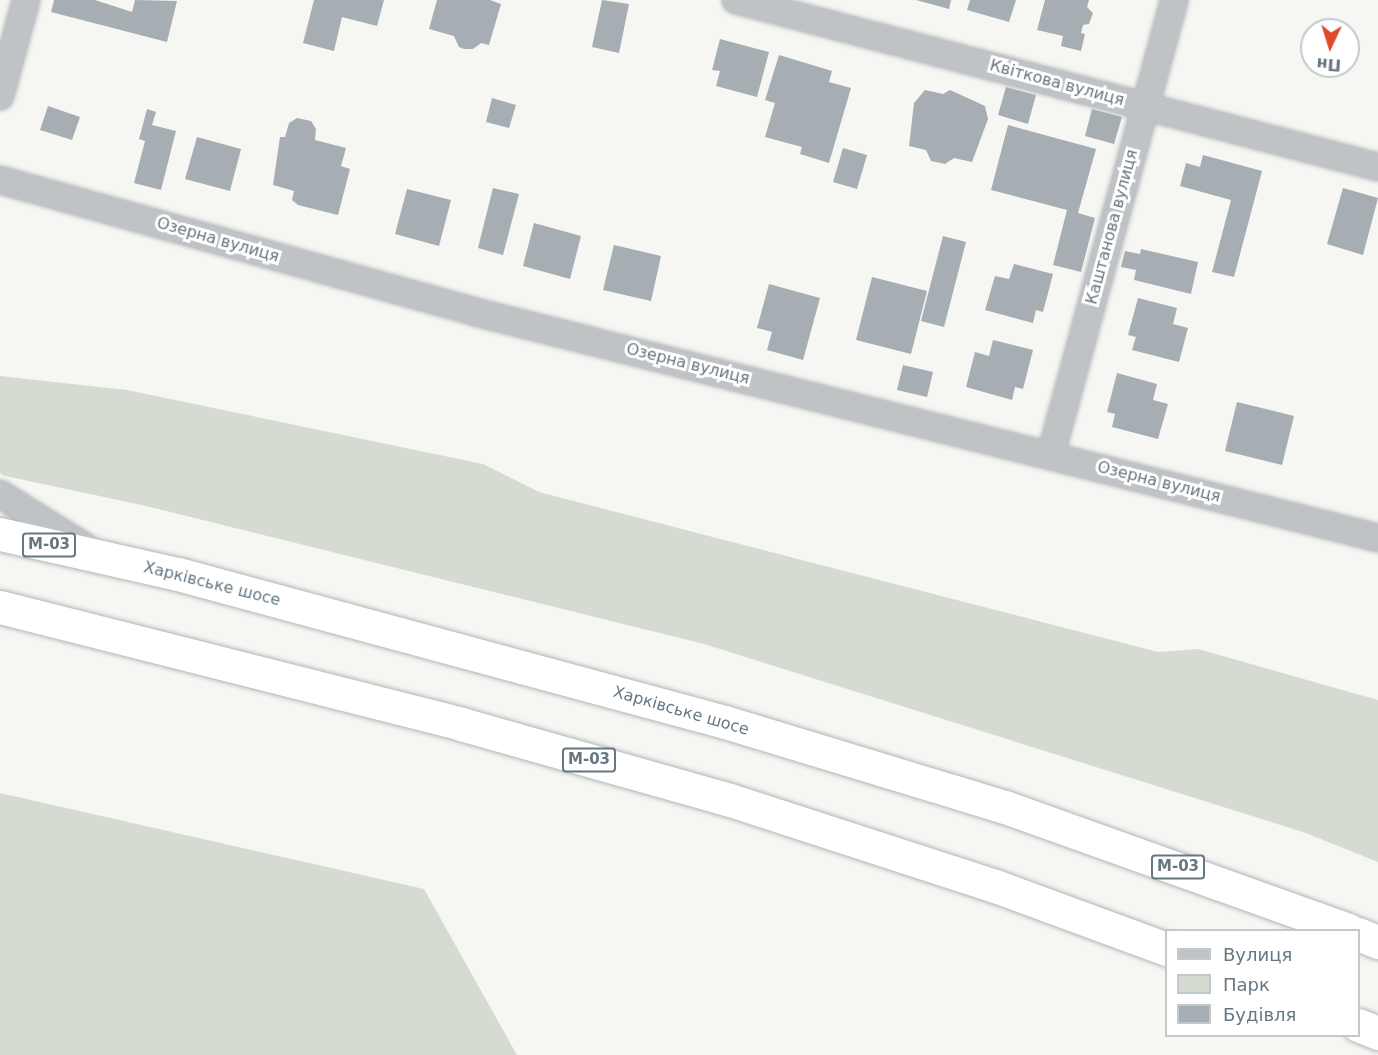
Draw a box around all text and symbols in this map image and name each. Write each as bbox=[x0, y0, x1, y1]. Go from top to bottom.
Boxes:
north arrow bbox=[1300, 18, 1360, 78]
text: Пн bbox=[1316, 54, 1342, 75]
street label: Квіткова вулиця bbox=[988, 56, 1126, 110]
street label: Каштанова вулиця bbox=[1082, 147, 1142, 307]
street label: Озерна вулиця bbox=[155, 213, 281, 267]
street label: Озерна вулиця bbox=[624, 339, 752, 389]
street label: Озерна вулиця bbox=[1095, 457, 1223, 507]
road number: М-03 bbox=[20, 533, 78, 557]
street label: Харківське шосе bbox=[142, 558, 282, 610]
street label: Харківське шосе bbox=[611, 682, 751, 740]
road number: М-03 bbox=[560, 748, 618, 772]
road number: М-03 bbox=[1150, 855, 1206, 879]
legend bbox=[1165, 929, 1360, 1037]
text: Вулиця bbox=[1223, 944, 1292, 965]
text: Парк bbox=[1223, 974, 1270, 995]
text: Будівля bbox=[1223, 1004, 1296, 1025]

